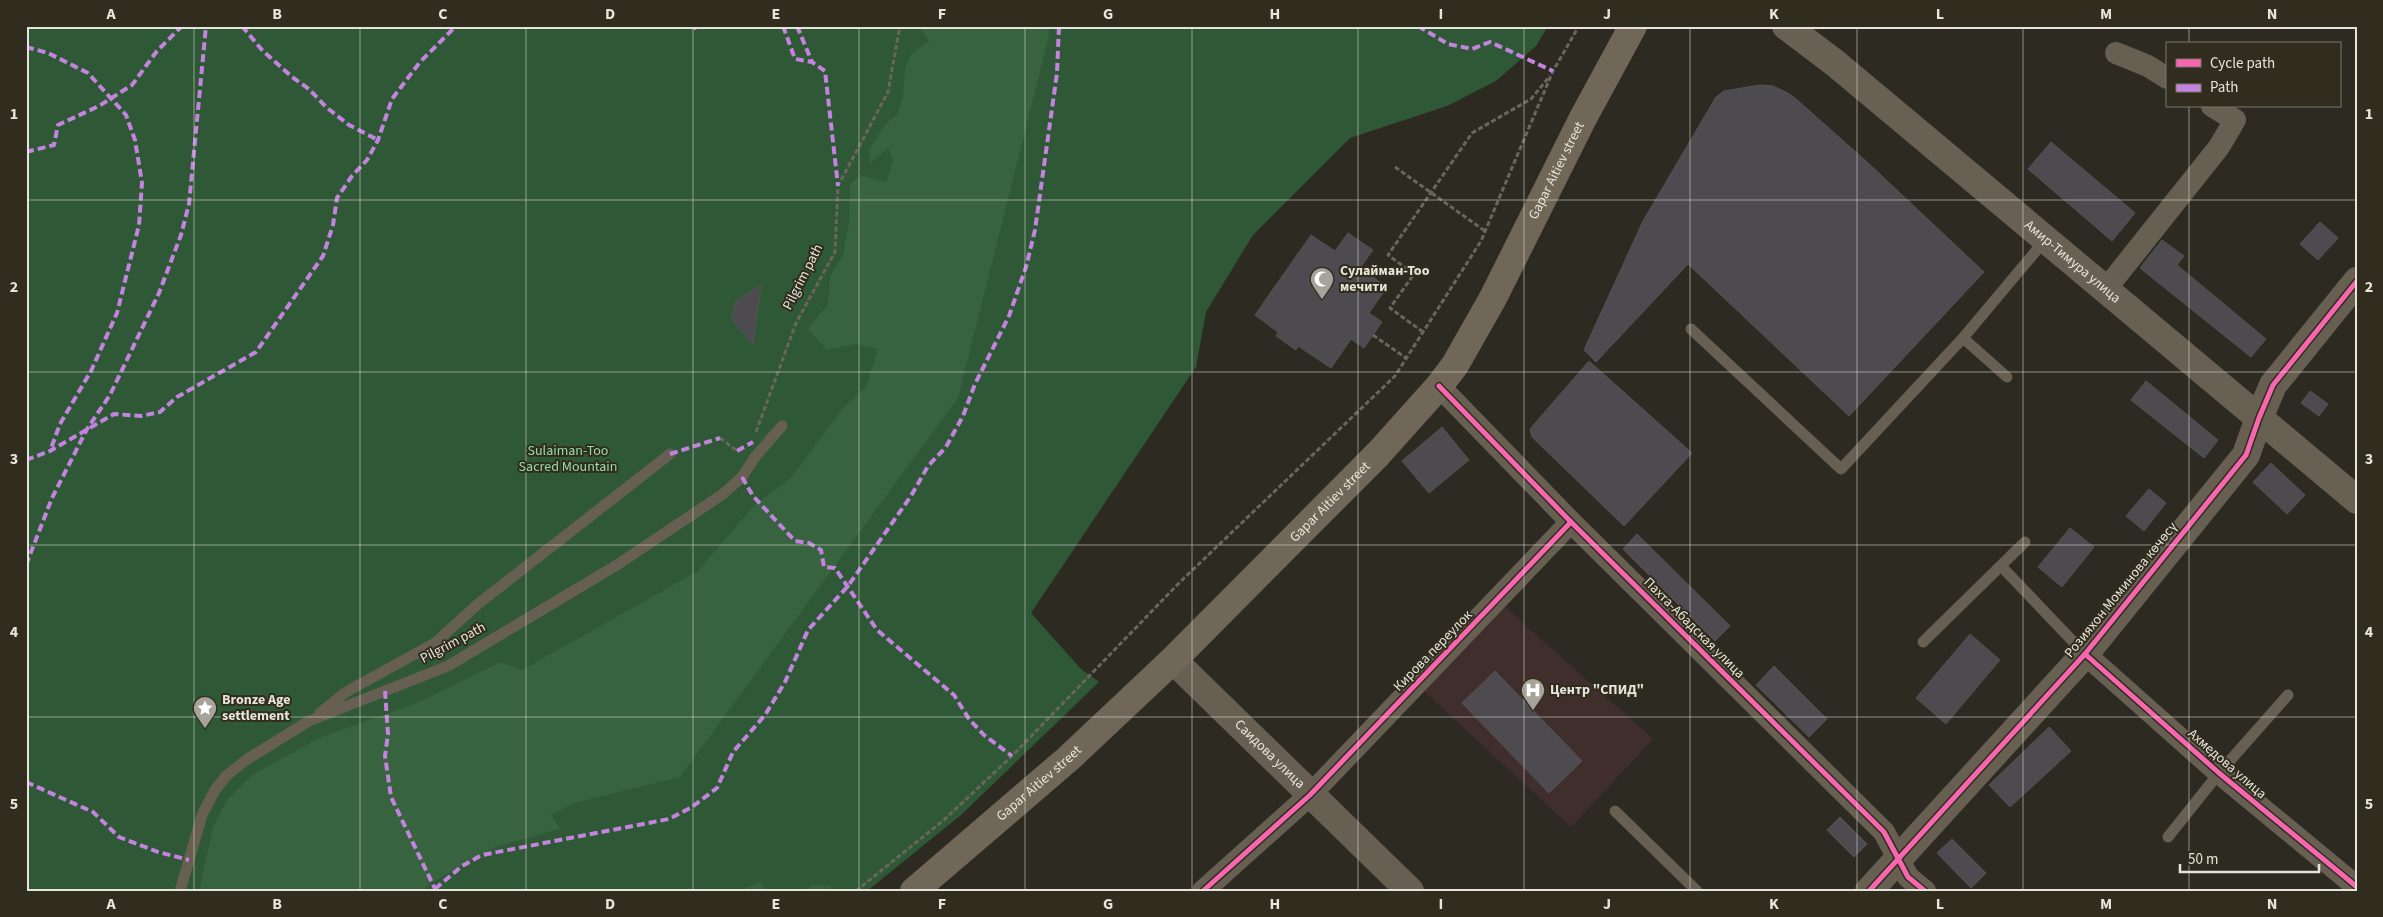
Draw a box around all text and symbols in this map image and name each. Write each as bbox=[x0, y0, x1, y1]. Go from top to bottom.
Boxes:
text: A bbox=[105, 3, 116, 25]
text: B bbox=[272, 3, 282, 25]
text: C bbox=[438, 3, 448, 25]
text: D bbox=[605, 3, 615, 25]
text: E bbox=[772, 3, 780, 25]
text: F bbox=[938, 3, 946, 25]
text: G bbox=[1103, 3, 1113, 25]
text: H bbox=[1270, 3, 1280, 25]
text: I bbox=[1439, 3, 1443, 25]
text: J bbox=[1603, 3, 1611, 25]
text: K bbox=[1769, 3, 1779, 25]
text: L bbox=[1936, 3, 1944, 25]
text: M bbox=[2100, 3, 2112, 25]
text: N bbox=[2267, 3, 2277, 25]
legend bbox=[2166, 42, 2340, 108]
text: Cycle path bbox=[2210, 53, 2275, 74]
text: Path bbox=[2210, 77, 2238, 98]
text: 1 bbox=[10, 103, 18, 125]
text: 1 bbox=[2365, 103, 2373, 125]
street label: Gapar Aitiev street bbox=[1524, 118, 1590, 223]
street label: Амир-Тимура улица bbox=[2020, 215, 2125, 308]
street label: Pilgrim path bbox=[778, 241, 828, 313]
place label: Сулайман-Тоо мечити bbox=[1340, 261, 1430, 297]
mosque icon: Сулайман-Тоо мечити bbox=[1309, 266, 1335, 300]
text: 2 bbox=[10, 276, 18, 298]
text: 2 bbox=[2365, 276, 2373, 298]
park label: Sulaiman-Too Sacred Mountain bbox=[519, 441, 617, 477]
text: 3 bbox=[10, 448, 18, 470]
text: 3 bbox=[2365, 448, 2373, 470]
street label: Gapar Aitiev street bbox=[1285, 457, 1375, 547]
street label: Розияхон Моминова көчөсү bbox=[2060, 517, 2182, 662]
street label: Пахта-Абадская улица bbox=[1639, 573, 1749, 683]
street label: Кирова переулок bbox=[1389, 606, 1477, 696]
street label: Pilgrim path bbox=[417, 617, 489, 669]
text: 4 bbox=[10, 621, 19, 643]
text: 4 bbox=[2365, 621, 2374, 643]
hospital icon: Центр "СПИД" bbox=[1520, 677, 1546, 711]
place label: Центр "СПИД" bbox=[1550, 680, 1644, 700]
place label: Bronze Age settlement bbox=[222, 690, 291, 726]
place icon: Bronze Age settlement bbox=[192, 695, 218, 729]
street label: Саидова улица bbox=[1230, 715, 1310, 793]
street label: Ахмедова улица bbox=[2183, 724, 2271, 804]
street label: Gapar Aitiev street bbox=[992, 741, 1087, 826]
text: 5 bbox=[10, 793, 18, 815]
text: 5 bbox=[2365, 793, 2373, 815]
scale bar bbox=[2180, 842, 2319, 874]
text: 50 m bbox=[2188, 849, 2218, 870]
text: A bbox=[105, 893, 116, 915]
text: B bbox=[272, 893, 282, 915]
text: C bbox=[438, 893, 448, 915]
text: D bbox=[605, 893, 615, 915]
text: E bbox=[772, 893, 780, 915]
text: F bbox=[938, 893, 946, 915]
text: G bbox=[1103, 893, 1113, 915]
text: H bbox=[1270, 893, 1280, 915]
text: I bbox=[1439, 893, 1443, 915]
text: J bbox=[1603, 893, 1611, 915]
text: K bbox=[1769, 893, 1779, 915]
text: L bbox=[1936, 893, 1944, 915]
text: M bbox=[2100, 893, 2112, 915]
text: N bbox=[2267, 893, 2277, 915]

